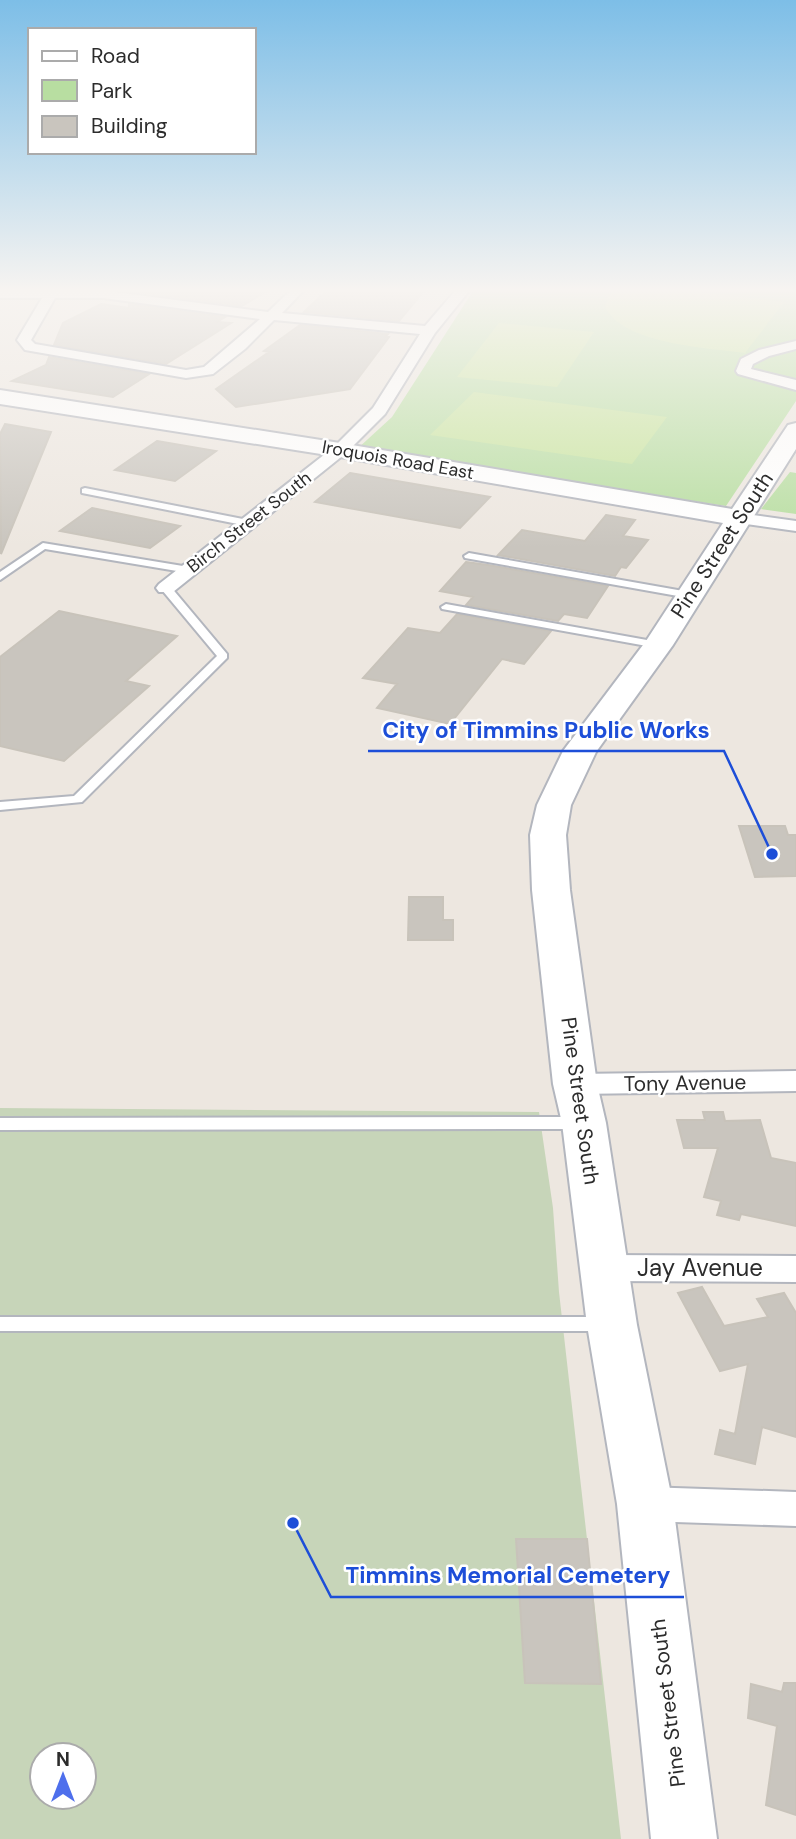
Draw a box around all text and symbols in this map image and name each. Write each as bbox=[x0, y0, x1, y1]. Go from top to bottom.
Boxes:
legend bbox=[28, 28, 256, 154]
text: Road bbox=[91, 42, 140, 70]
text: Park bbox=[91, 77, 133, 105]
text: Building bbox=[91, 112, 168, 140]
street label: Iroquois Road East bbox=[320, 435, 476, 485]
street label: Birch Street South bbox=[182, 466, 316, 578]
street label: Pine Street South bbox=[664, 467, 780, 623]
callout: City of Timmins Public Works bbox=[368, 707, 724, 751]
text: City of Timmins Public Works bbox=[382, 715, 710, 745]
street label: Pine Street South bbox=[554, 1015, 606, 1187]
street label: Tony Avenue bbox=[623, 1068, 747, 1098]
street label: Jay Avenue bbox=[637, 1252, 763, 1283]
callout: Timmins Memorial Cemetery bbox=[331, 1553, 684, 1597]
text: Timmins Memorial Cemetery bbox=[345, 1560, 671, 1590]
street label: Pine Street South bbox=[644, 1617, 692, 1789]
north arrow bbox=[28, 1741, 98, 1811]
text: N bbox=[56, 1747, 70, 1772]

